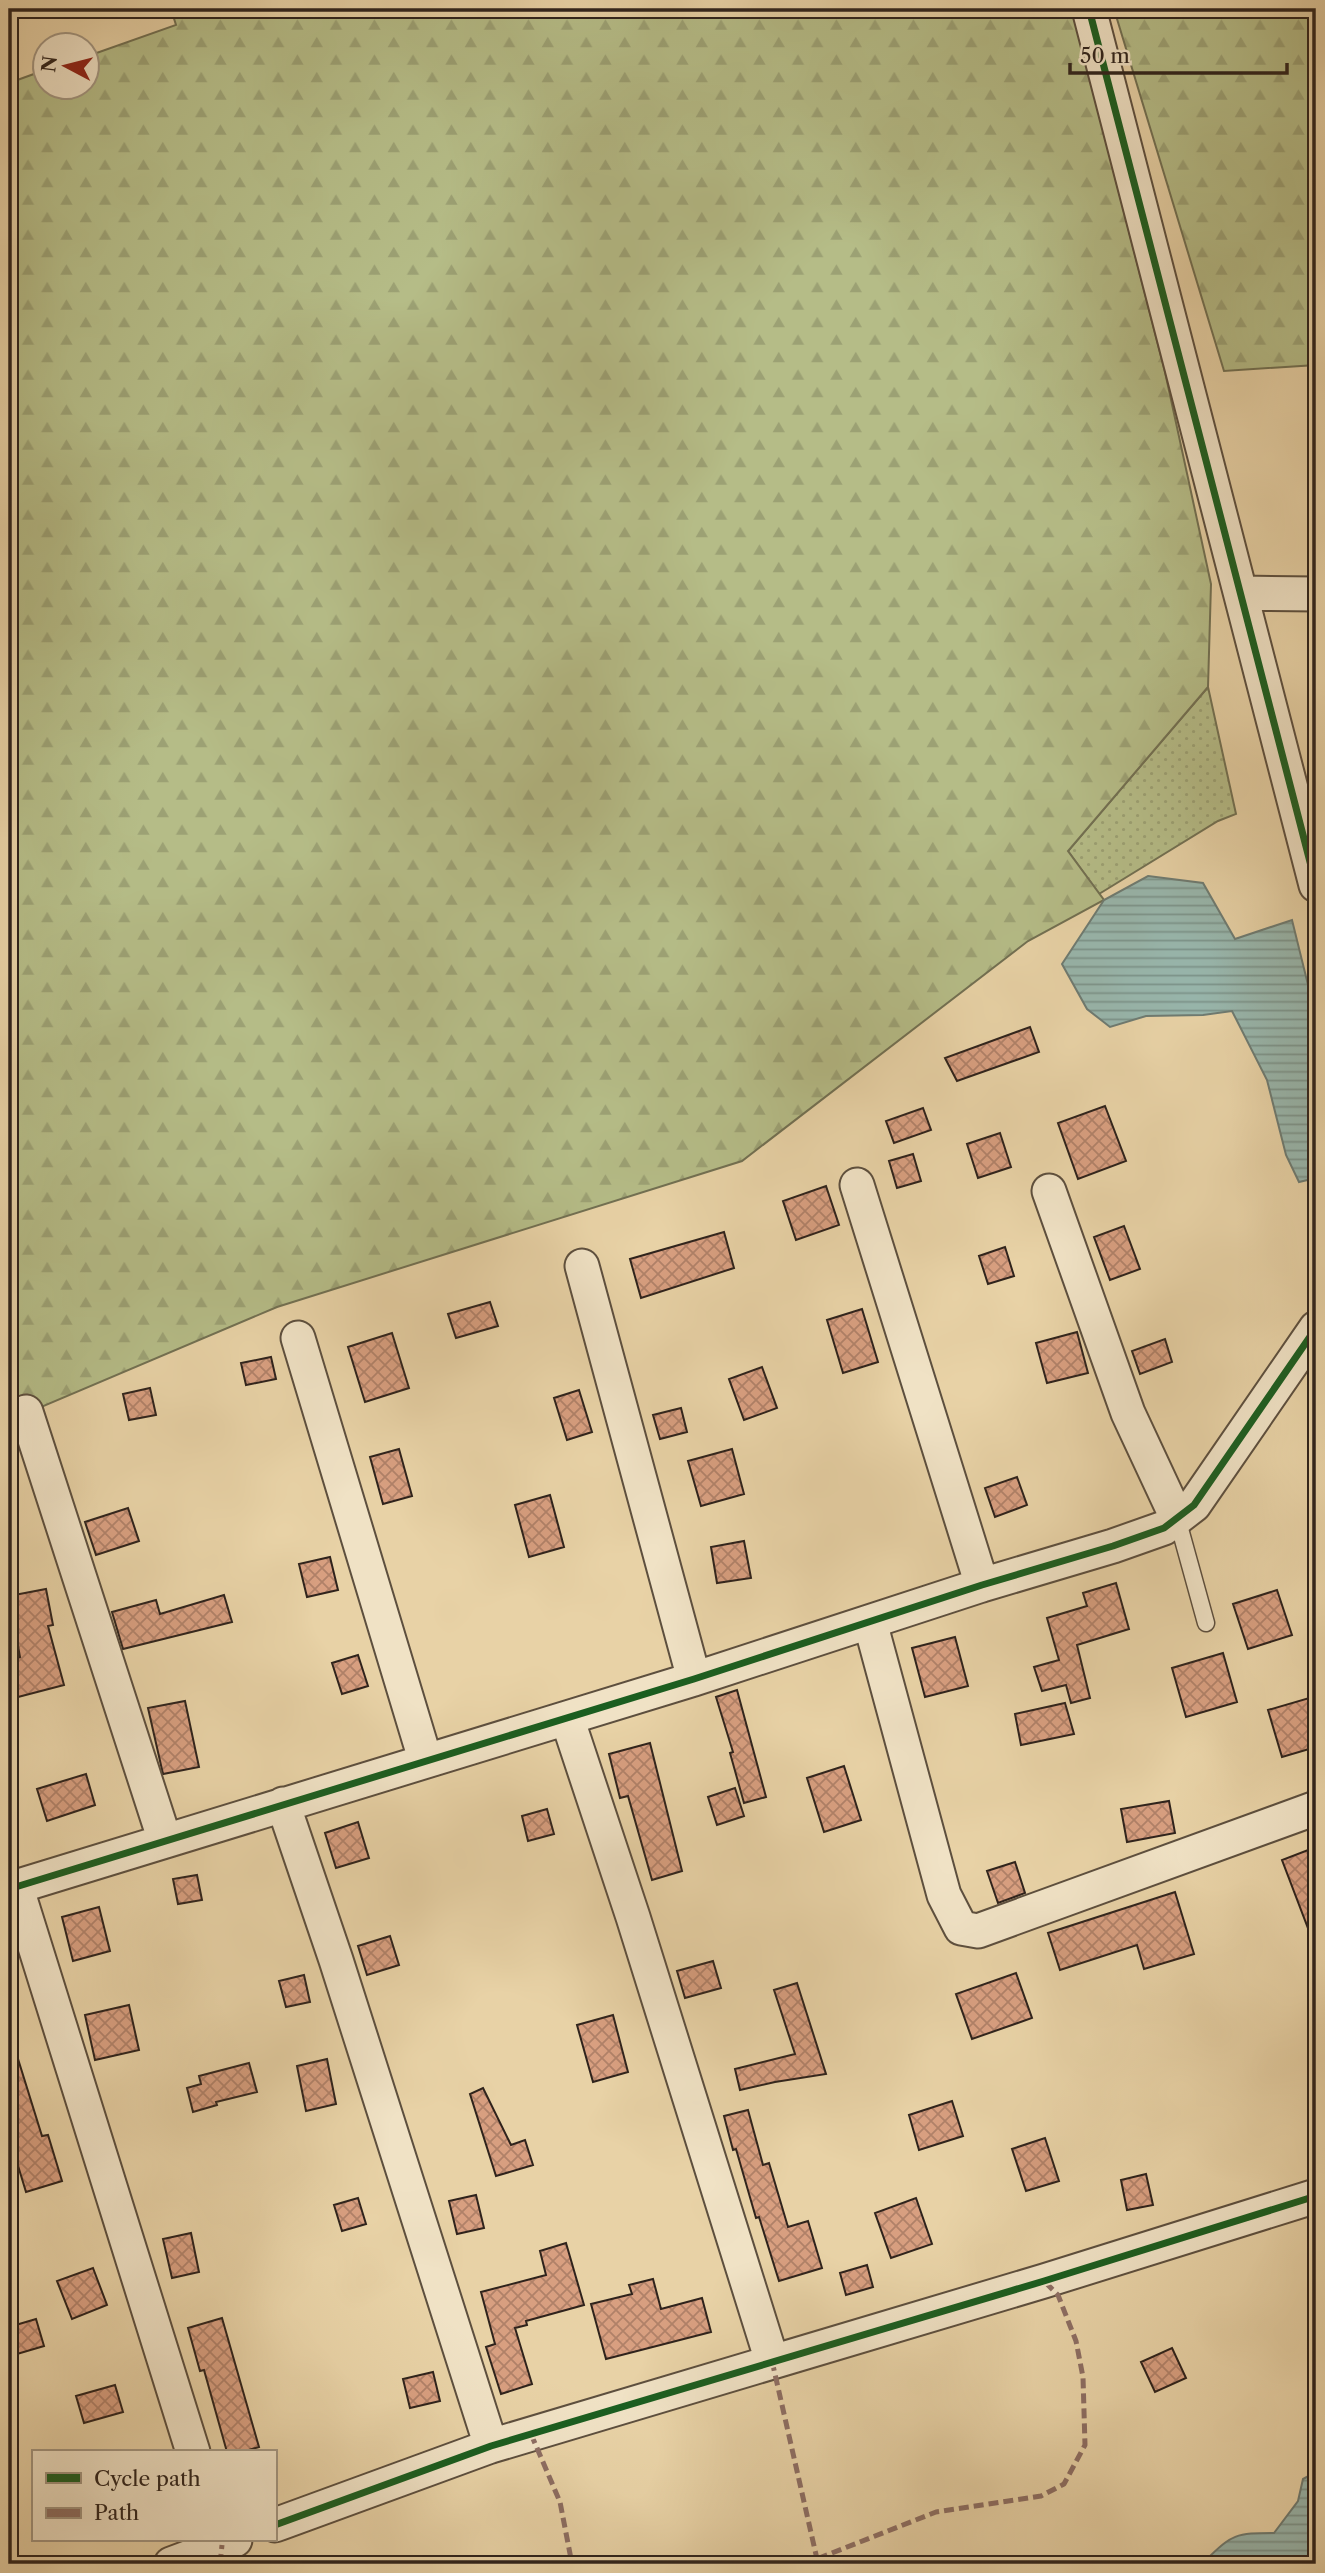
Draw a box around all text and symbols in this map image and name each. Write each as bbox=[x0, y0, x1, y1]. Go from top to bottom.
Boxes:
north arrow bbox=[32, 32, 102, 102]
scale bar bbox=[1070, 32, 1286, 76]
text: 50 m bbox=[1080, 43, 1130, 68]
text: N bbox=[37, 54, 62, 74]
legend bbox=[32, 2450, 276, 2542]
text: Cycle path bbox=[94, 2466, 201, 2491]
text: Path bbox=[94, 2500, 139, 2525]

